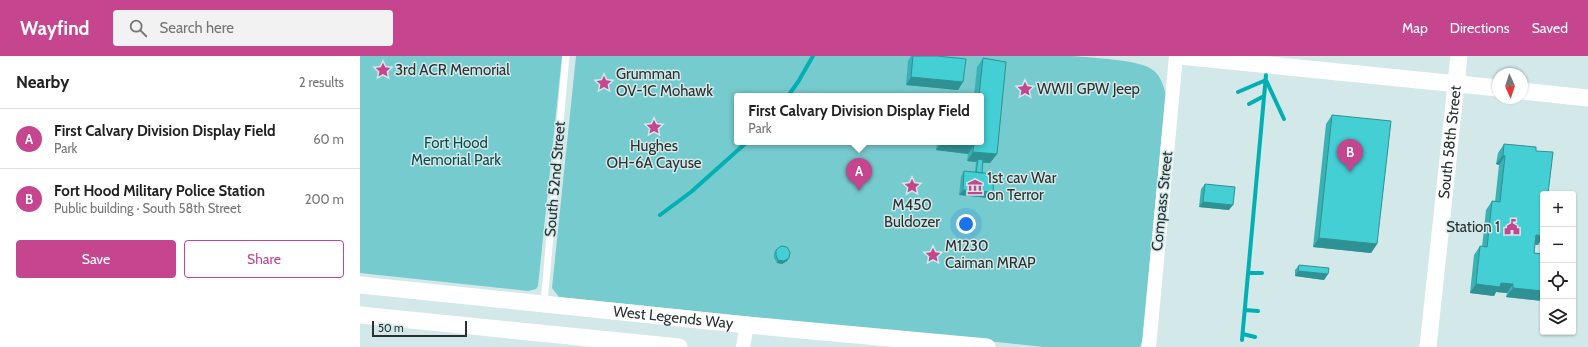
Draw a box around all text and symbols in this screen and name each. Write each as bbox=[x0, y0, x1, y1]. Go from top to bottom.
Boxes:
search box bbox=[113, 10, 393, 46]
text: Wayfind bbox=[20, 17, 89, 40]
icon: search bbox=[127, 17, 149, 39]
text: Search here bbox=[159, 19, 234, 37]
text: Map bbox=[1402, 19, 1428, 37]
text: Directions bbox=[1450, 19, 1510, 37]
text: Saved bbox=[1532, 19, 1568, 37]
place icon: 3rd ACR Memorial bbox=[374, 61, 392, 79]
place label: 3rd ACR Memorial bbox=[395, 61, 510, 79]
place label: Grumman OV-1C Mohawk bbox=[616, 65, 713, 100]
north arrow bbox=[1492, 68, 1528, 104]
text: Nearby bbox=[16, 72, 69, 92]
text: 2 results bbox=[299, 74, 344, 90]
place icon: Grumman OV-1C Mohawk bbox=[595, 74, 613, 92]
place icon: WWII GPW Jeep bbox=[1016, 80, 1034, 98]
place label: WWII GPW Jeep bbox=[1037, 80, 1140, 98]
street label: South 58th Street bbox=[1435, 85, 1465, 200]
popup bbox=[734, 93, 984, 145]
text: First Calvary Division Display Field bbox=[748, 102, 970, 120]
place icon: Hughes OH-6A Cayuse bbox=[645, 118, 663, 136]
street label: South 52nd Street bbox=[541, 120, 569, 238]
text: Park bbox=[748, 120, 772, 136]
text: First Calvary Division Display Field bbox=[54, 122, 276, 140]
text: A bbox=[25, 131, 33, 147]
text: 60 m bbox=[313, 131, 344, 147]
park label: Fort Hood Memorial Park bbox=[411, 134, 501, 169]
place label: Hughes OH-6A Cayuse bbox=[606, 137, 702, 172]
pin: B bbox=[1337, 139, 1363, 172]
text: Park bbox=[54, 140, 77, 156]
street label: Compass Street bbox=[1148, 150, 1176, 252]
pin: A bbox=[846, 158, 872, 191]
place label: 1st cav War on Terror bbox=[987, 169, 1057, 204]
place icon: M450 Buldozer bbox=[903, 177, 921, 195]
museum icon: 1st cav War on Terror bbox=[966, 178, 984, 196]
text: Fort Hood Military Police Station bbox=[54, 182, 265, 200]
text: B bbox=[25, 191, 33, 207]
text: 200 m bbox=[305, 191, 344, 207]
map controls bbox=[1540, 191, 1576, 335]
button: + bbox=[1540, 191, 1576, 227]
place label: M450 Buldozer bbox=[884, 196, 940, 231]
text: Public building · South 58th Street bbox=[54, 200, 241, 216]
your location bbox=[956, 214, 976, 234]
place label: Station 1 bbox=[1446, 218, 1500, 236]
public building icon: Station 1 bbox=[1503, 218, 1521, 236]
button: − bbox=[1540, 227, 1576, 263]
place label: M1230 Caiman MRAP bbox=[945, 237, 1036, 272]
button: Save bbox=[16, 240, 176, 278]
button: Share bbox=[184, 240, 344, 278]
place icon: M1230 Caiman MRAP bbox=[924, 246, 942, 264]
button: locate bbox=[1540, 263, 1576, 299]
button: layers bbox=[1540, 299, 1576, 335]
street label: West Legends Way bbox=[612, 302, 735, 333]
scale bar bbox=[372, 319, 467, 338]
text: 50 m bbox=[378, 321, 404, 335]

